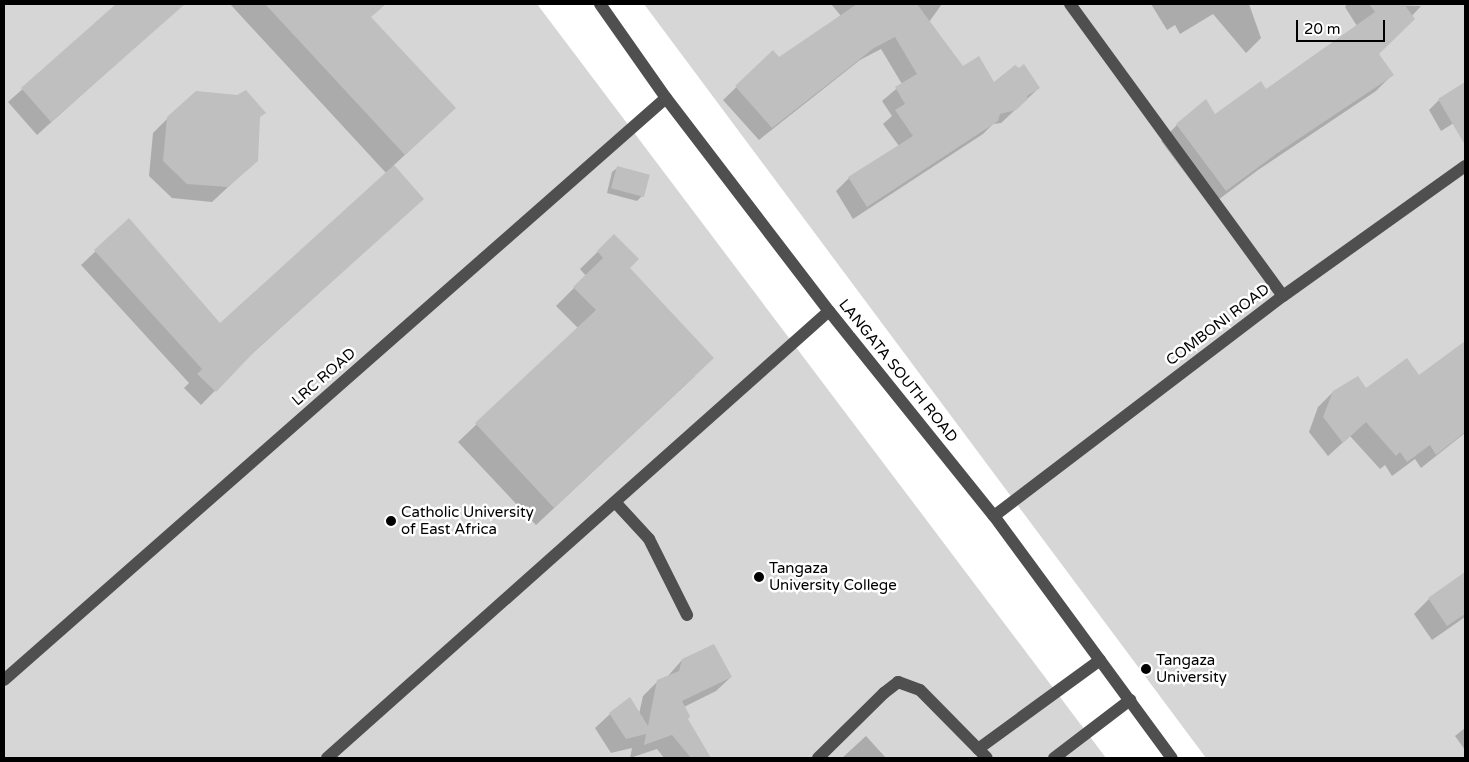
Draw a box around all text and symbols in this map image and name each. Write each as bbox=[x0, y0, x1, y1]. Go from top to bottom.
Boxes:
scale bar bbox=[1299, 10, 1388, 42]
text: 20 m bbox=[1304, 20, 1341, 38]
street label: COMBONI ROAD bbox=[1163, 280, 1273, 370]
street label: LANGATA SOUTH ROAD bbox=[835, 296, 961, 446]
street label: LRC ROAD bbox=[288, 344, 360, 410]
place label: Catholic University of East Africa bbox=[401, 503, 534, 538]
marker: Catholic University of East Africa bbox=[385, 515, 397, 527]
place label: Tangaza University College bbox=[769, 559, 897, 594]
marker: Tangaza University College bbox=[753, 571, 765, 583]
place label: Tangaza University bbox=[1156, 651, 1227, 686]
marker: Tangaza University bbox=[1140, 663, 1152, 675]

